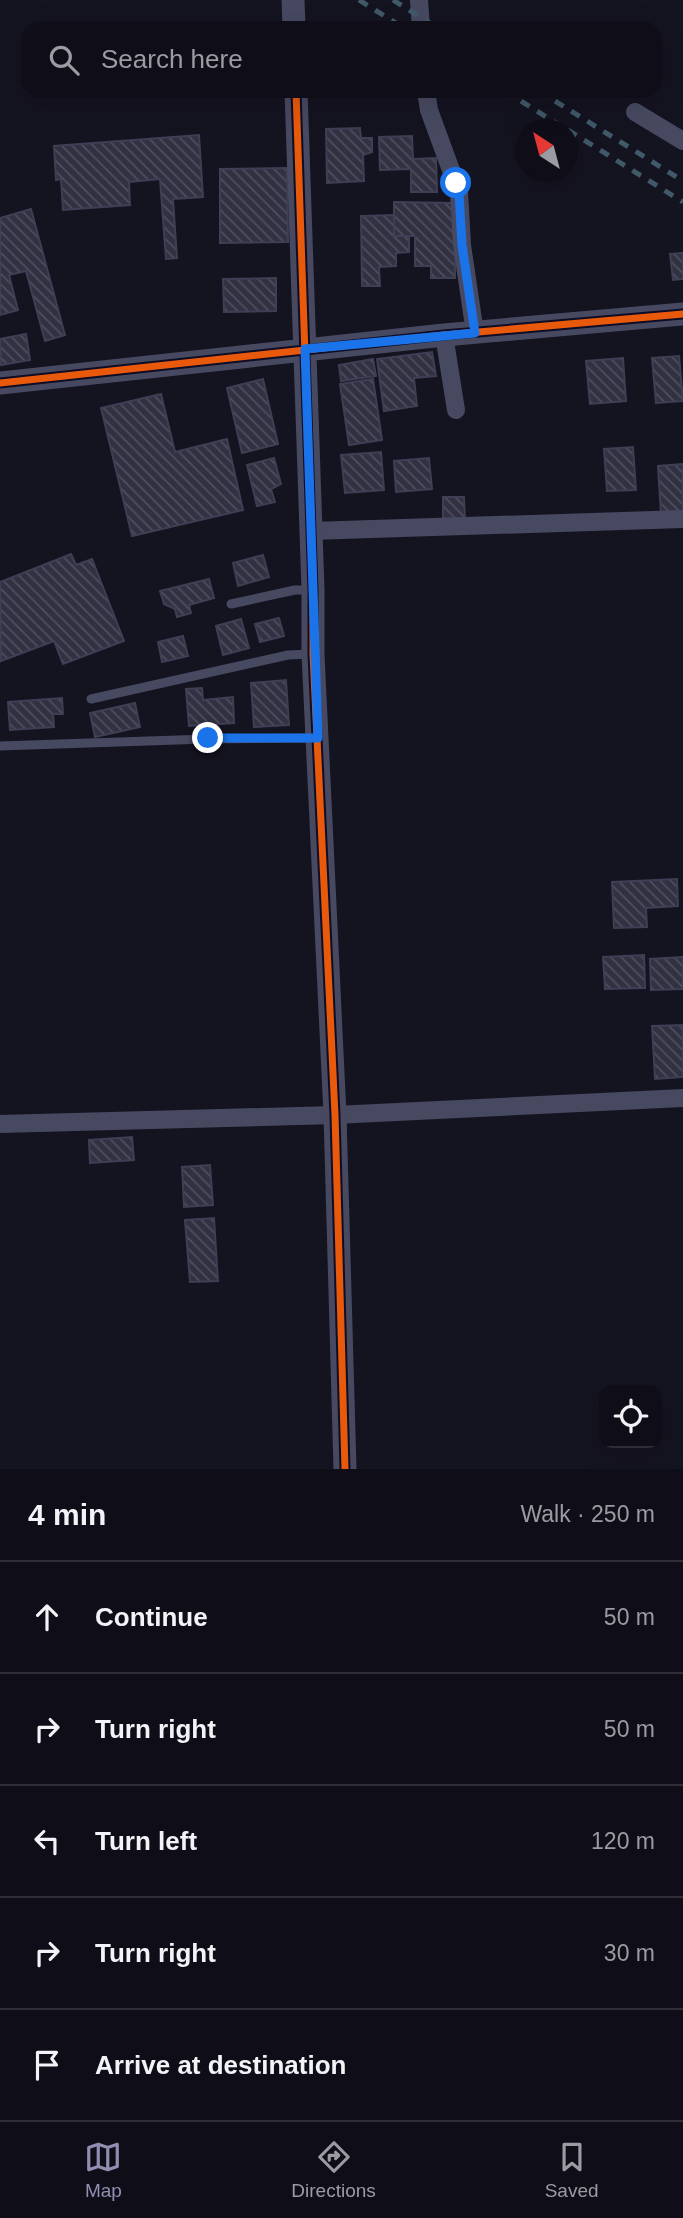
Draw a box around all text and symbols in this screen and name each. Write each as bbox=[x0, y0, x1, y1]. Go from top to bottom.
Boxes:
search box bbox=[21, 21, 662, 98]
icon: search bbox=[45, 41, 83, 79]
text: Search here bbox=[101, 44, 243, 74]
north arrow bbox=[515, 119, 578, 182]
route start bbox=[440, 167, 471, 198]
route end bbox=[192, 722, 223, 753]
map controls bbox=[599, 1385, 662, 1448]
button: locate bbox=[599, 1385, 662, 1448]
text: 4 min bbox=[28, 1498, 106, 1531]
text: Walk · 250 m bbox=[520, 1501, 655, 1527]
icon: ahead bbox=[28, 1598, 66, 1636]
text: Continue bbox=[95, 1602, 208, 1632]
text: 50 m bbox=[604, 1604, 655, 1630]
icon: right bbox=[28, 1710, 66, 1748]
text: Turn right bbox=[95, 1714, 216, 1744]
text: 50 m bbox=[604, 1716, 655, 1742]
icon: left bbox=[28, 1822, 66, 1860]
text: Turn left bbox=[95, 1826, 197, 1856]
text: 120 m bbox=[591, 1828, 655, 1854]
icon: right bbox=[28, 1934, 66, 1972]
text: Turn right bbox=[95, 1938, 216, 1968]
text: 30 m bbox=[604, 1940, 655, 1966]
icon: arrive bbox=[28, 2046, 66, 2084]
text: Arrive at destination bbox=[95, 2050, 346, 2080]
tab: Map bbox=[84, 2138, 122, 2202]
tab: Directions bbox=[291, 2138, 376, 2202]
tab: Saved bbox=[545, 2138, 599, 2202]

